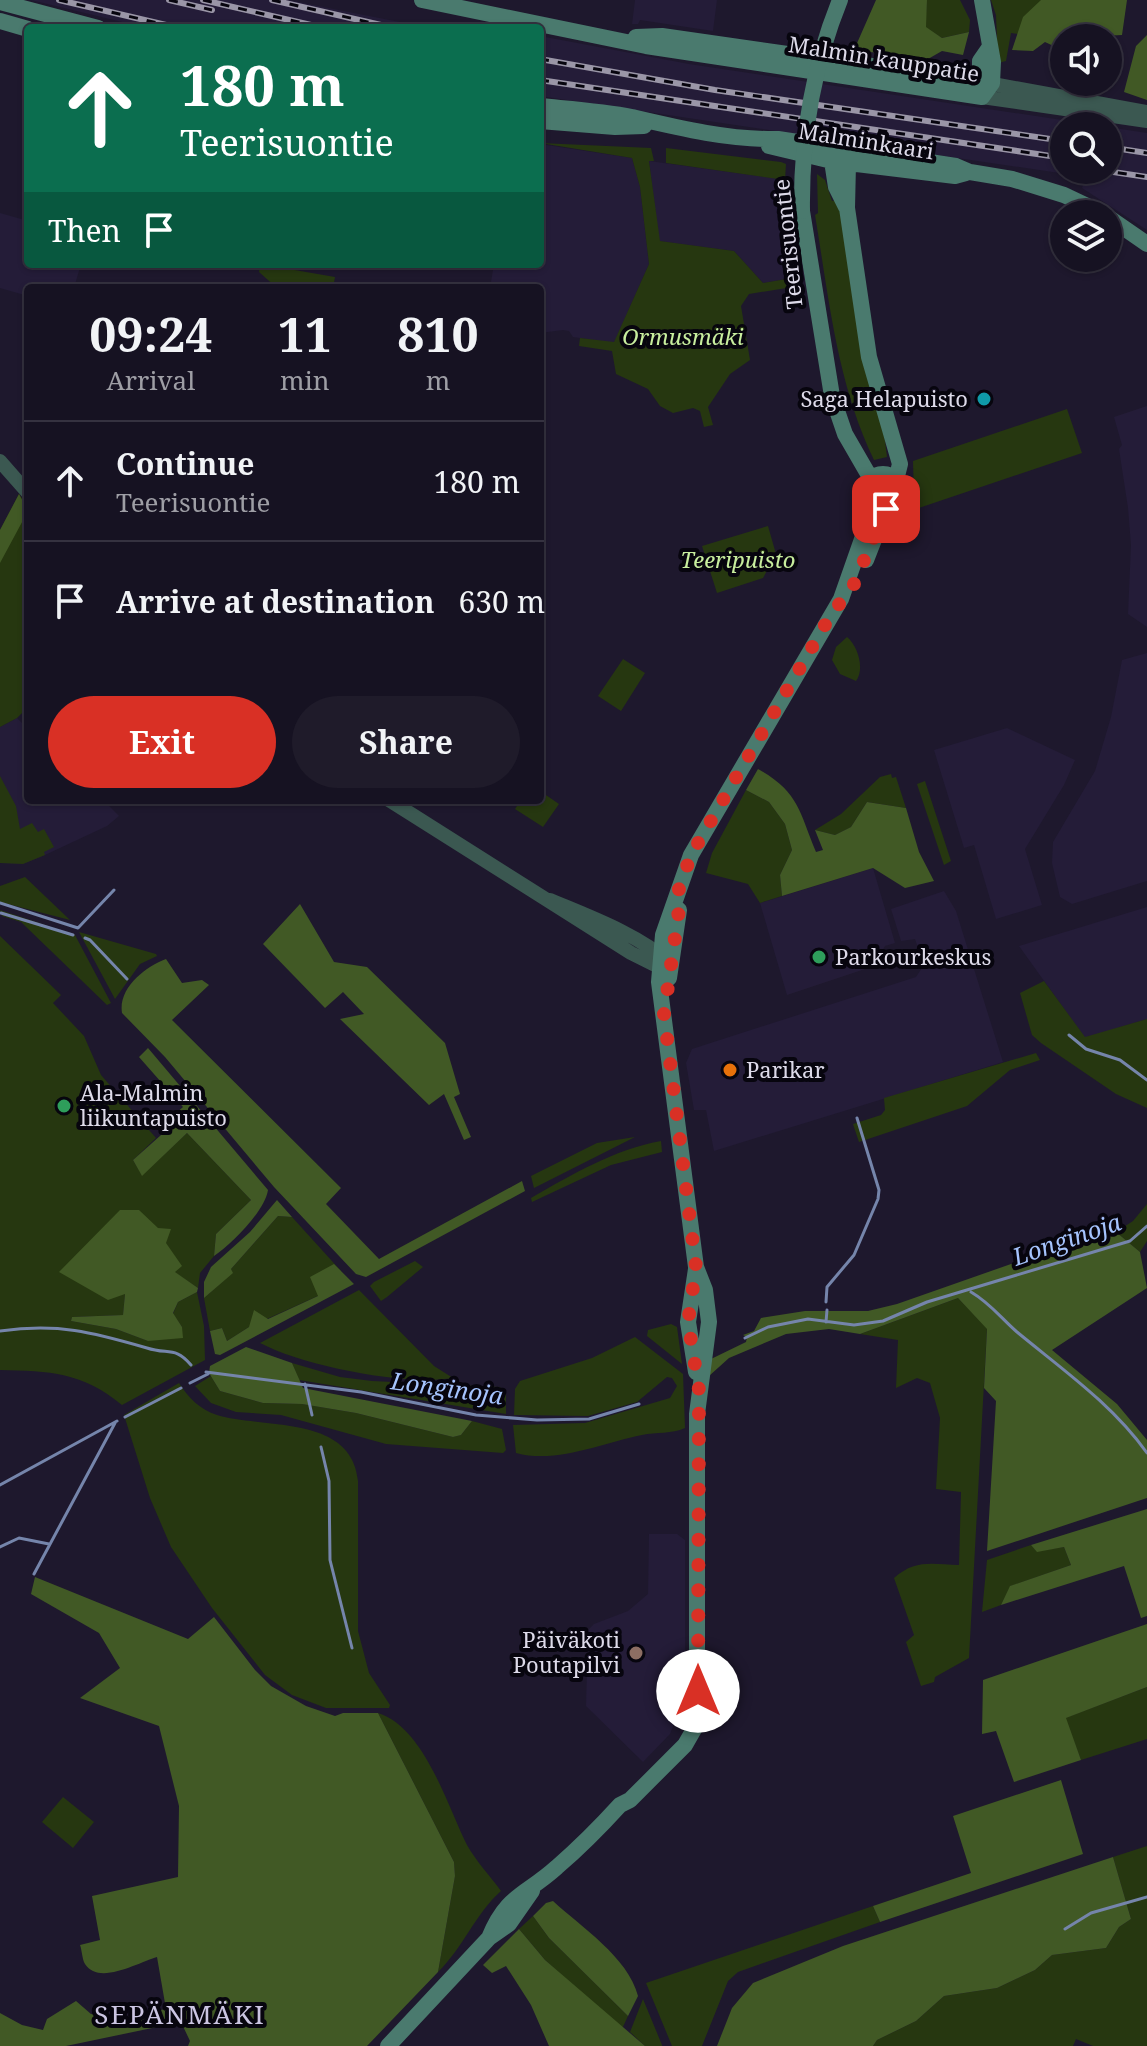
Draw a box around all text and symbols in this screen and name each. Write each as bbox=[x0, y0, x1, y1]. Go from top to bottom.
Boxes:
map controls bbox=[1050, 24, 1122, 272]
button: sound bbox=[1050, 24, 1122, 96]
street label: Malmin kauppatie bbox=[787, 28, 982, 88]
text: 180 m bbox=[180, 46, 345, 122]
icon: ahead bbox=[48, 56, 152, 160]
button: search bbox=[1050, 112, 1122, 184]
street label: Malminkaari bbox=[796, 114, 936, 166]
text: Teerisuontie bbox=[180, 118, 394, 167]
street label: Teerisuontie bbox=[765, 178, 809, 311]
button: layers bbox=[1050, 200, 1122, 272]
icon: arrive bbox=[137, 208, 181, 252]
text: Then bbox=[48, 210, 121, 251]
text: 09:24 bbox=[89, 301, 212, 366]
text: 11 bbox=[278, 301, 332, 366]
text: 810 bbox=[397, 301, 479, 366]
park label: Ormusmäki bbox=[622, 321, 744, 351]
text: Arrival bbox=[106, 362, 195, 398]
text: min bbox=[280, 362, 330, 398]
text: m bbox=[426, 362, 450, 398]
place label: Saga Helapuisto bbox=[800, 383, 968, 413]
marker: Saga Helapuisto bbox=[975, 390, 993, 408]
text: Continue bbox=[116, 443, 254, 484]
icon: ahead bbox=[48, 459, 92, 503]
text: 180 m bbox=[434, 461, 520, 502]
pin bbox=[852, 475, 920, 543]
text: Teerisuontie bbox=[116, 484, 270, 520]
icon: arrive bbox=[864, 487, 908, 531]
park label: Teeripuisto bbox=[681, 544, 796, 574]
icon: arrive bbox=[48, 579, 92, 623]
text: Arrive at destination bbox=[116, 581, 435, 622]
text: 630 m bbox=[459, 581, 545, 622]
button: Exit bbox=[48, 696, 276, 788]
button: Share bbox=[292, 696, 520, 788]
place label: Parkourkeskus bbox=[835, 941, 991, 971]
marker: Parkourkeskus bbox=[810, 948, 828, 966]
place label: Parikar bbox=[746, 1054, 825, 1084]
marker: Parikar bbox=[721, 1061, 739, 1079]
place label: Ala-Malmin liikuntapuisto bbox=[80, 1077, 227, 1132]
marker: Ala-Malmin liikuntapuisto bbox=[55, 1097, 73, 1115]
water label: Longinoja bbox=[1007, 1205, 1125, 1273]
water label: Longinoja bbox=[388, 1363, 505, 1412]
place label: Päiväkoti Poutapilvi bbox=[513, 1624, 620, 1679]
marker: Päiväkoti Poutapilvi bbox=[627, 1644, 645, 1662]
position arrow bbox=[656, 1649, 740, 1733]
district label: SEPÄNMÄKI bbox=[94, 1996, 266, 2032]

